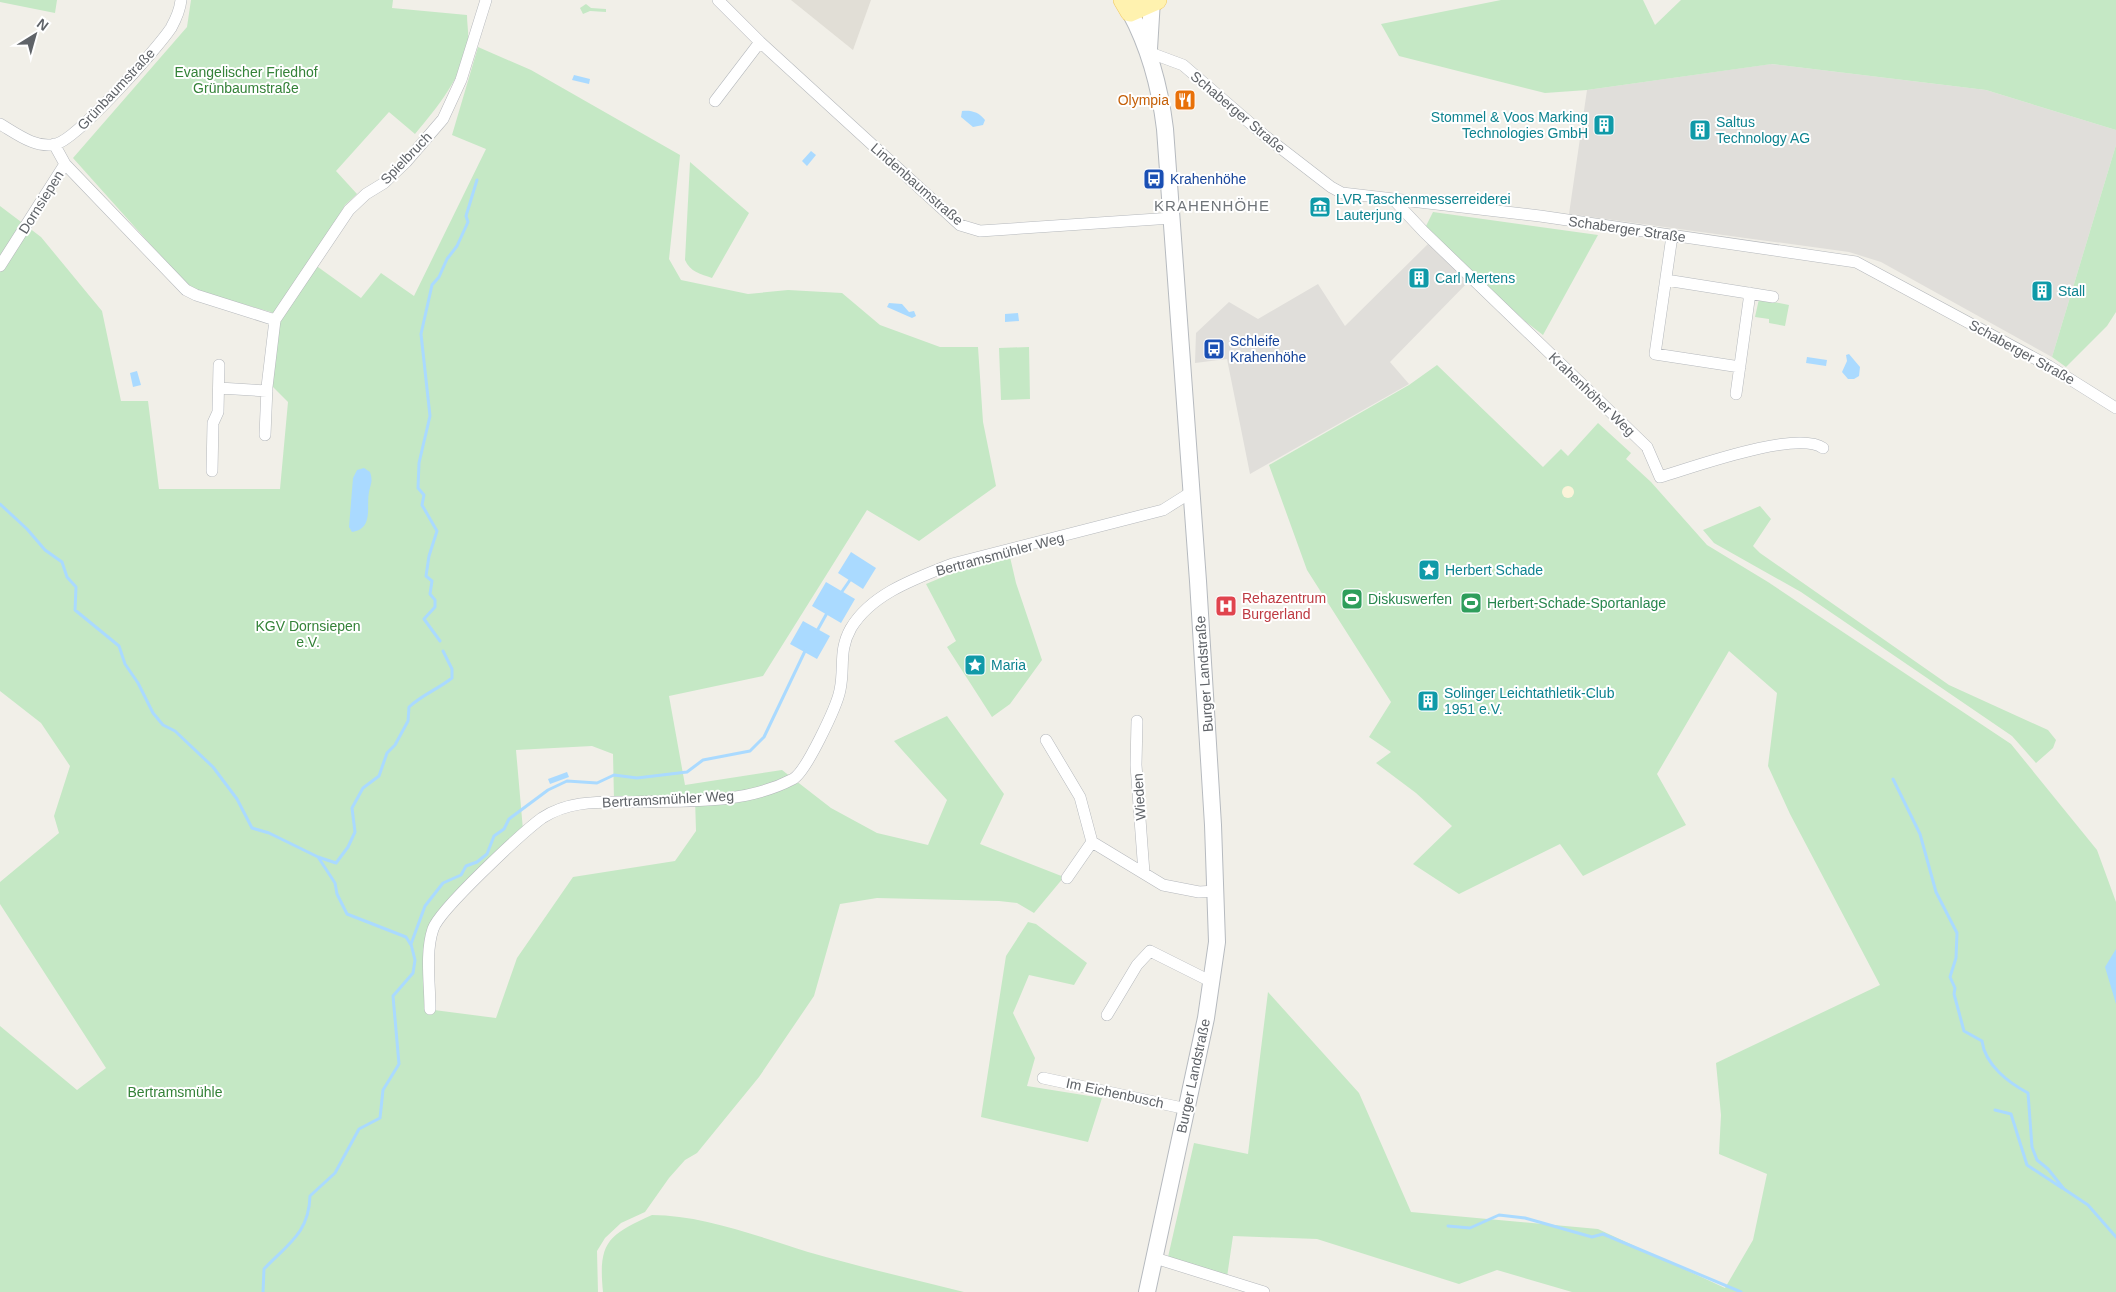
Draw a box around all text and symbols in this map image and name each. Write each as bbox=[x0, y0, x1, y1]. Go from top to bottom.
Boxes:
north arrow bbox=[10, 10, 60, 60]
text: N bbox=[34, 15, 52, 34]
street label: Grünbaumstraße bbox=[74, 45, 158, 133]
park label: Evangelischer Friedhof Grünbaumstraße bbox=[174, 64, 318, 96]
street label: Schaberger Straße bbox=[1188, 68, 1289, 156]
restaurant icon: Olympia bbox=[1173, 88, 1197, 112]
place label: Olympia bbox=[1118, 92, 1169, 108]
place label: Stommel & Voos Marking Technologies GmbH bbox=[1431, 109, 1588, 141]
building icon: Stommel & Voos Marking Technologies GmbH bbox=[1592, 113, 1616, 137]
place label: Saltus Technology AG bbox=[1716, 114, 1810, 146]
building icon: Saltus Technology AG bbox=[1688, 118, 1712, 142]
street label: Spielbruch bbox=[377, 129, 435, 187]
street label: Lindenbaumstraße bbox=[868, 140, 966, 228]
street label: Dornsiepen bbox=[15, 167, 67, 237]
bus stop icon: Krahenhöhe bbox=[1142, 167, 1166, 191]
place label: Krahenhöhe bbox=[1170, 171, 1247, 187]
place label: LVR Taschenmesserreiderei Lauterjung bbox=[1336, 191, 1511, 223]
museum icon: LVR Taschenmesserreiderei Lauterjung bbox=[1308, 195, 1332, 219]
district label: KRAHENHÖHE bbox=[1154, 197, 1270, 214]
street label: Schaberger Straße bbox=[1567, 213, 1687, 245]
building icon: Carl Mertens bbox=[1407, 266, 1431, 290]
place label: Carl Mertens bbox=[1435, 270, 1515, 286]
building icon: Stall bbox=[2030, 279, 2054, 303]
place label: Stall bbox=[2058, 283, 2085, 299]
street label: Schaberger Straße bbox=[1966, 316, 2078, 388]
place label: Schleife Krahenhöhe bbox=[1230, 333, 1307, 365]
bus stop icon: Schleife Krahenhöhe bbox=[1202, 337, 1226, 361]
street label: Krahenhöher Weg bbox=[1546, 349, 1638, 439]
street label: Bertramsmühler Weg bbox=[934, 529, 1066, 579]
place icon: Herbert Schade bbox=[1417, 558, 1441, 582]
place label: Herbert Schade bbox=[1445, 562, 1543, 578]
sports icon: Diskuswerfen bbox=[1340, 587, 1364, 611]
place label: Rehazentrum Burgerland bbox=[1242, 590, 1326, 622]
place label: Diskuswerfen bbox=[1368, 591, 1452, 607]
sports icon: Herbert-Schade-Sportanlage bbox=[1459, 591, 1483, 615]
hospital icon: Rehazentrum Burgerland bbox=[1214, 594, 1238, 618]
place label: Herbert-Schade-Sportanlage bbox=[1487, 595, 1666, 611]
street label: Burger Landstraße bbox=[1192, 615, 1216, 733]
park label: KGV Dornsiepen e.V. bbox=[255, 618, 361, 650]
place icon: Maria bbox=[963, 653, 987, 677]
place label: Maria bbox=[991, 657, 1026, 673]
place label: Solinger Leichtathletik-Club 1951 e.V. bbox=[1444, 685, 1615, 717]
building icon: Solinger Leichtathletik-Club 1951 e.V. bbox=[1416, 689, 1440, 713]
street label: Wieden bbox=[1129, 773, 1149, 821]
street label: Bertramsmühler Weg bbox=[602, 788, 734, 810]
street label: Burger Landstraße bbox=[1173, 1017, 1213, 1135]
street label: Im Eichenbusch bbox=[1065, 1075, 1165, 1111]
park label: Bertramsmühle bbox=[128, 1084, 223, 1100]

